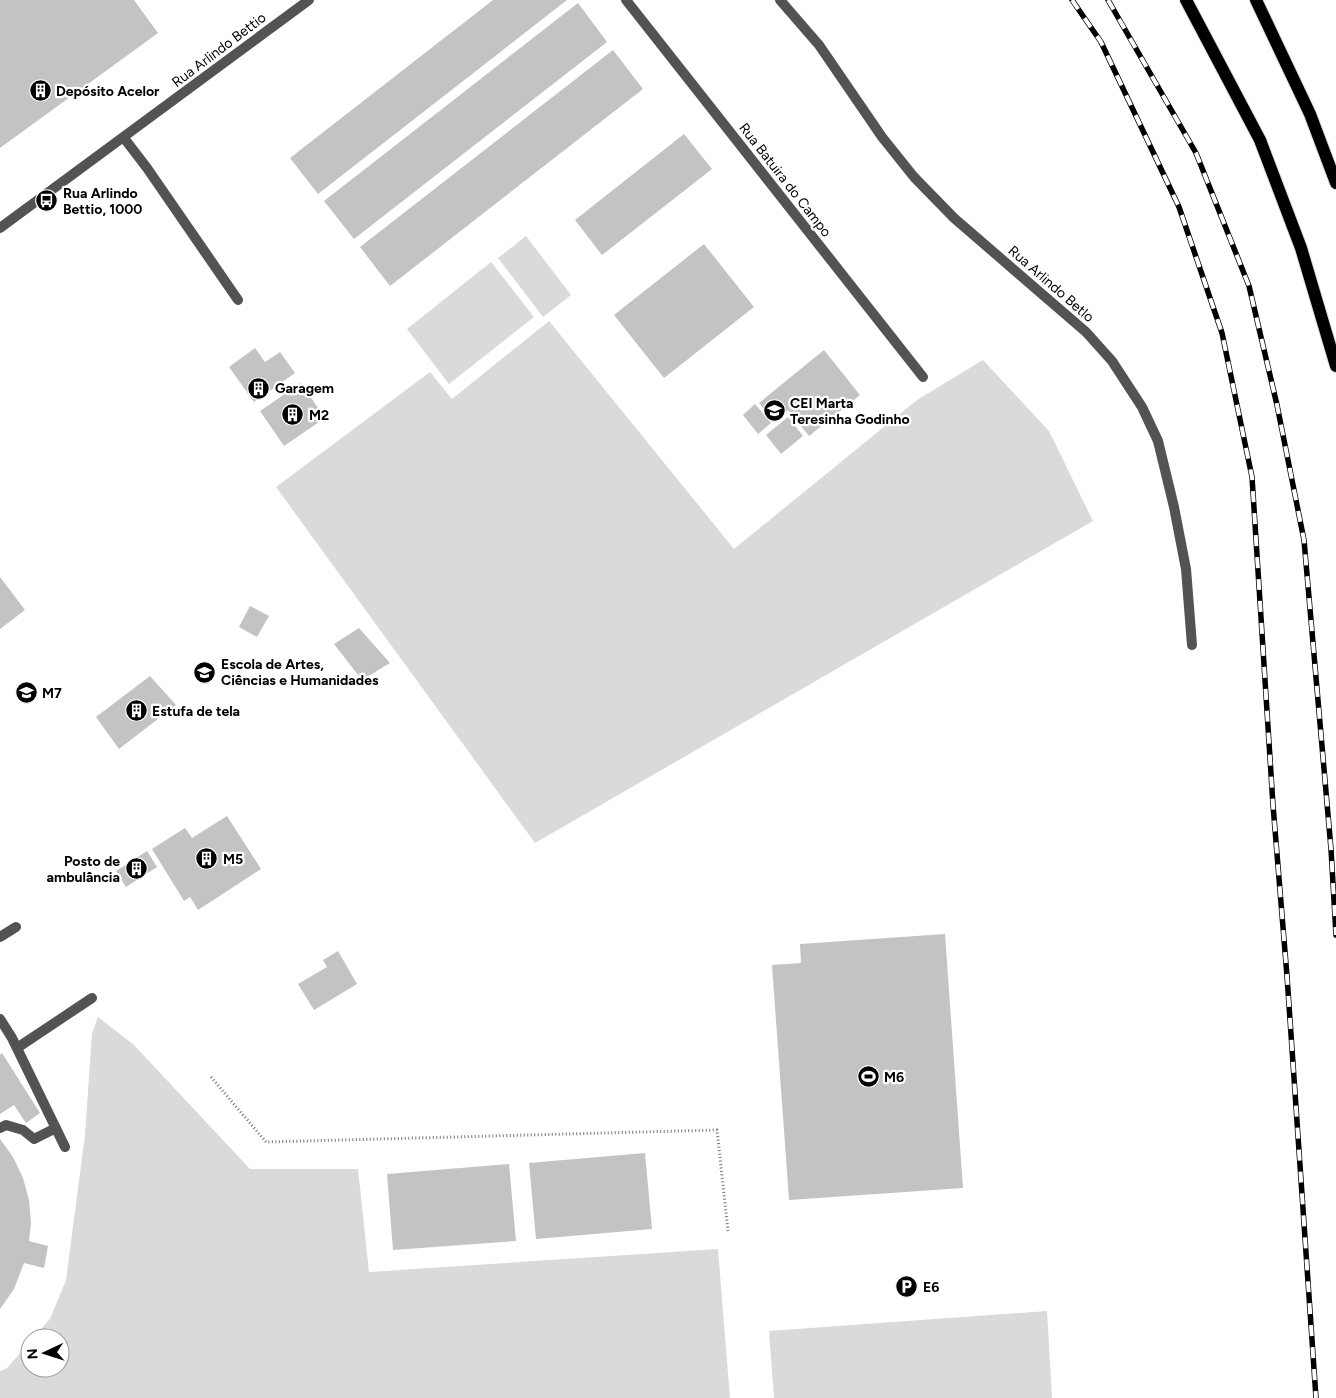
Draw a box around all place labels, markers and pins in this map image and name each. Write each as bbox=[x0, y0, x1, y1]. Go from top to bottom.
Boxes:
building icon: Depósito Acelor bbox=[28, 79, 52, 103]
place label: Depósito Acelor bbox=[56, 83, 160, 100]
place label: Rua Arlindo Bettio, 1000 bbox=[63, 185, 142, 218]
bus stop icon: Rua Arlindo Bettio, 1000 bbox=[35, 189, 59, 213]
building icon: Garagem bbox=[247, 376, 271, 400]
place label: Garagem bbox=[275, 380, 334, 397]
place label: CEI Marta Teresinha Godinho bbox=[790, 395, 910, 428]
school or university icon: CEI Marta Teresinha Godinho bbox=[762, 399, 786, 423]
building icon: M2 bbox=[281, 403, 305, 427]
place label: M2 bbox=[309, 407, 329, 424]
place label: Escola de Artes, Ciências e Humanidades bbox=[221, 656, 379, 689]
school or university icon: Escola de Artes, Ciências e Humanidades bbox=[193, 660, 217, 684]
school or university icon: M7 bbox=[14, 681, 38, 705]
place label: M7 bbox=[42, 685, 62, 702]
building icon: Estufa de tela bbox=[124, 699, 148, 723]
place label: Estufa de tela bbox=[152, 703, 240, 720]
building icon: M5 bbox=[195, 847, 219, 871]
place label: M5 bbox=[223, 851, 243, 868]
place label: Posto de ambulância bbox=[46, 853, 120, 886]
building icon: Posto de ambulância bbox=[124, 857, 148, 881]
sports icon: M6 bbox=[856, 1065, 880, 1089]
place label: M6 bbox=[884, 1069, 904, 1086]
parking icon: E6 bbox=[895, 1275, 919, 1299]
place label: E6 bbox=[923, 1279, 939, 1296]

